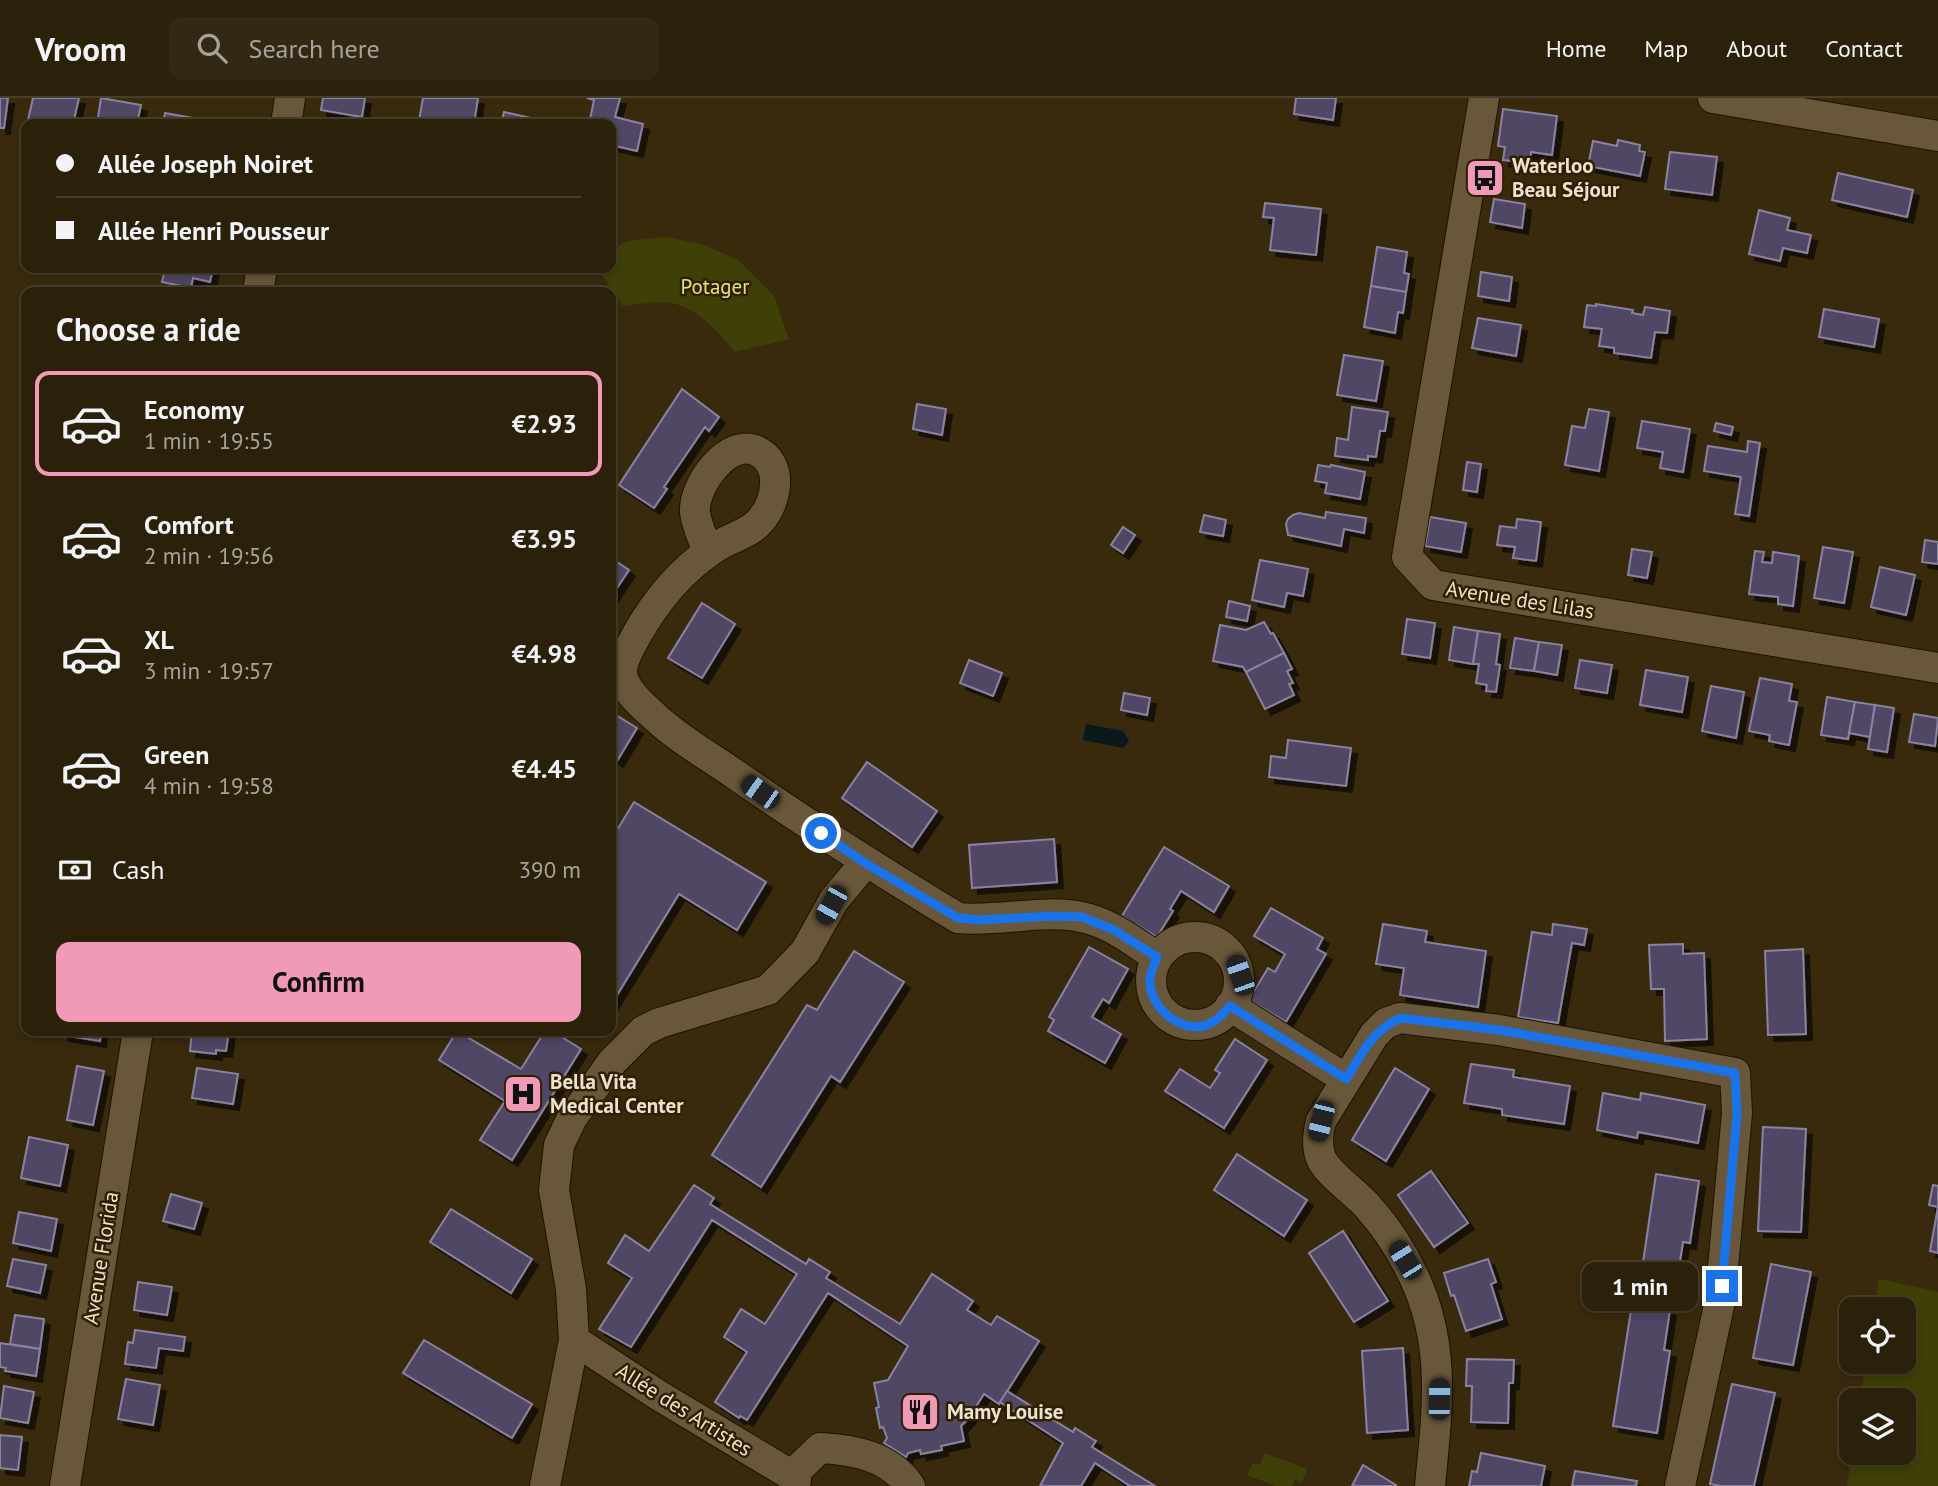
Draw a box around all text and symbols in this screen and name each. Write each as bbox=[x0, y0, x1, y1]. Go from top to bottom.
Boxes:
search box bbox=[169, 17, 659, 80]
text: Vroom bbox=[35, 27, 127, 70]
icon: search bbox=[193, 29, 231, 67]
text: Search here bbox=[249, 32, 380, 65]
text: Home bbox=[1546, 33, 1606, 64]
text: Map bbox=[1644, 33, 1688, 64]
text: About bbox=[1726, 33, 1787, 64]
text: Contact bbox=[1825, 33, 1903, 64]
text: Allée Joseph Noiret bbox=[98, 147, 313, 180]
place label: Waterloo Beau Séjour bbox=[1512, 152, 1620, 203]
bus stop icon: Waterloo Beau Séjour bbox=[1464, 157, 1506, 199]
text: Allée Henri Pousseur bbox=[98, 214, 329, 247]
park label: Potager bbox=[681, 273, 749, 300]
text: Choose a ride bbox=[56, 308, 241, 350]
icon: car bbox=[60, 392, 123, 455]
text: Economy bbox=[144, 393, 244, 426]
text: €2.93 bbox=[512, 407, 577, 440]
text: 1 min · 19:55 bbox=[144, 426, 274, 455]
icon: car bbox=[60, 507, 123, 570]
text: Comfort bbox=[144, 508, 234, 541]
text: €3.95 bbox=[512, 522, 577, 555]
text: 2 min · 19:56 bbox=[144, 541, 274, 570]
street label: Avenue des Lilas bbox=[1444, 574, 1596, 625]
icon: car bbox=[60, 622, 123, 685]
text: XL bbox=[144, 623, 174, 656]
text: €4.98 bbox=[512, 637, 577, 670]
text: 3 min · 19:57 bbox=[144, 656, 274, 685]
icon: car bbox=[60, 737, 123, 800]
text: Green bbox=[144, 738, 209, 771]
text: €4.45 bbox=[512, 752, 577, 785]
text: 4 min · 19:58 bbox=[144, 771, 274, 800]
car bbox=[737, 771, 784, 813]
route start bbox=[805, 817, 837, 849]
icon: cash bbox=[56, 851, 94, 889]
text: Cash bbox=[112, 853, 164, 886]
text: 390 m bbox=[519, 855, 581, 884]
car bbox=[812, 882, 851, 928]
button: Confirm bbox=[56, 942, 581, 1022]
car bbox=[1224, 952, 1257, 998]
place label: Bella Vita Medical Center bbox=[550, 1068, 684, 1119]
hospital icon: Bella Vita Medical Center bbox=[502, 1073, 544, 1115]
car bbox=[1306, 1098, 1337, 1144]
street label: Avenue Florida bbox=[77, 1190, 124, 1326]
car bbox=[1385, 1237, 1426, 1283]
callout: 1 min bbox=[1582, 1262, 1698, 1310]
route end bbox=[1706, 1270, 1738, 1302]
text: 1 min bbox=[1612, 1272, 1668, 1301]
map controls bbox=[1839, 1297, 1916, 1465]
button: locate bbox=[1839, 1297, 1916, 1374]
street label: Allée des Artistes bbox=[611, 1357, 757, 1462]
car bbox=[1429, 1378, 1450, 1420]
button: layers bbox=[1839, 1388, 1916, 1465]
restaurant icon: Mamy Louise bbox=[899, 1391, 941, 1433]
place label: Mamy Louise bbox=[947, 1398, 1064, 1425]

